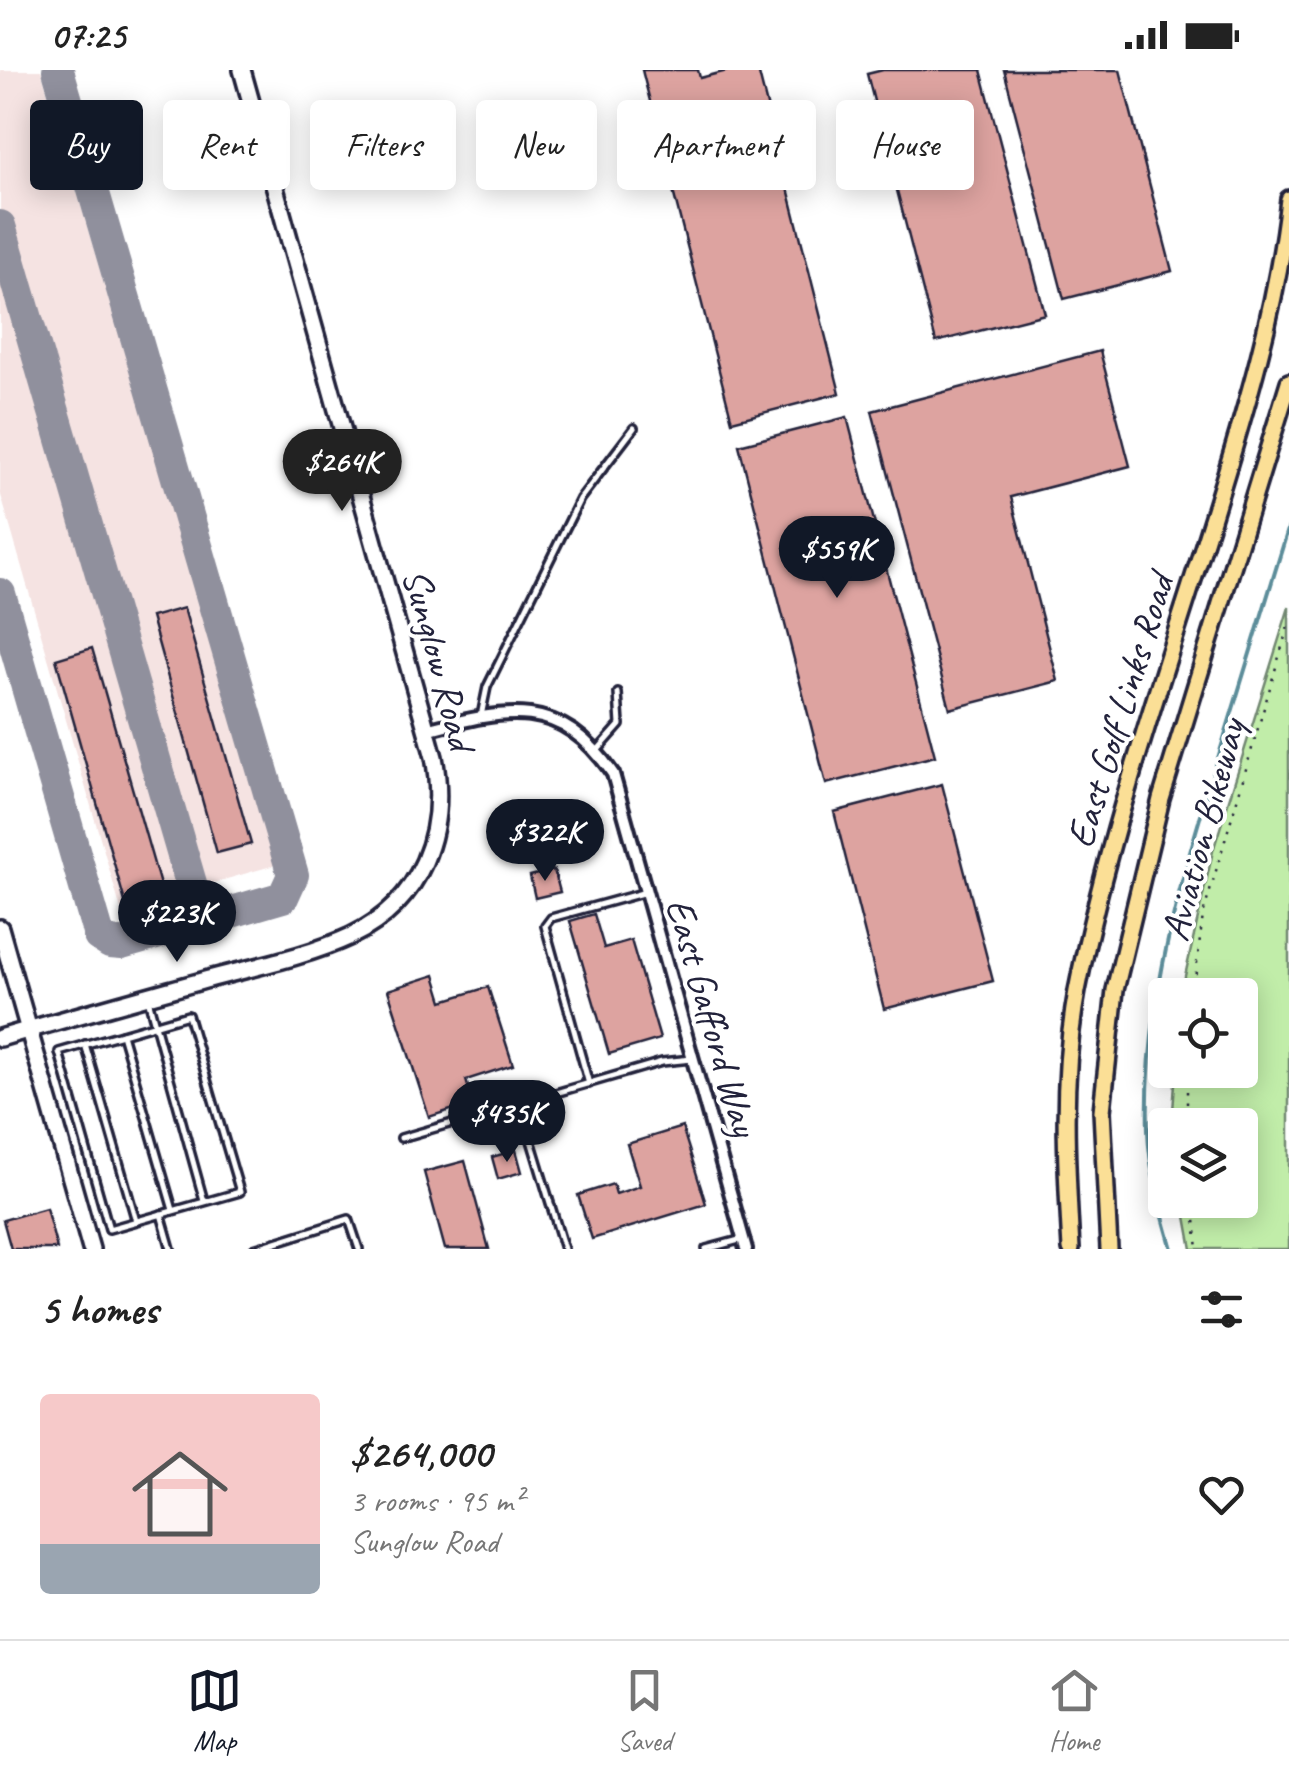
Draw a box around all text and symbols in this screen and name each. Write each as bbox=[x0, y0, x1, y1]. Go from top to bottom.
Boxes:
text: 07:25 bbox=[50, 12, 125, 59]
chip: Buy bbox=[30, 100, 143, 190]
chip: Rent bbox=[163, 100, 290, 190]
chip: Filters bbox=[310, 100, 456, 190]
chip: New bbox=[476, 100, 597, 190]
chip: Apartment bbox=[617, 100, 816, 190]
chip: House bbox=[836, 100, 974, 190]
pin: $264K bbox=[272, 429, 412, 514]
text: $264K bbox=[305, 441, 379, 482]
pin: $559K bbox=[767, 516, 907, 601]
text: $559K bbox=[801, 528, 873, 569]
street label: Sunglow Road bbox=[391, 563, 489, 761]
street label: East Golf Links Road bbox=[1055, 563, 1187, 853]
street label: Aviation Bikeway bbox=[1149, 711, 1257, 946]
pin: $322K bbox=[475, 799, 615, 884]
text: $322K bbox=[508, 811, 582, 852]
pin: $223K bbox=[107, 880, 247, 965]
text: $223K bbox=[140, 892, 214, 933]
street label: East Gafford Way bbox=[654, 893, 770, 1144]
map controls bbox=[1148, 978, 1258, 1218]
button: locate bbox=[1148, 978, 1258, 1088]
pin: $435K bbox=[437, 1080, 577, 1165]
text: $435K bbox=[470, 1092, 544, 1133]
button: layers bbox=[1148, 1108, 1258, 1218]
icon: filters bbox=[1194, 1282, 1249, 1337]
text: 5 homes bbox=[40, 1283, 158, 1336]
text: $264,000 bbox=[350, 1427, 492, 1480]
icon: home bbox=[120, 1434, 240, 1554]
icon: heart bbox=[1194, 1467, 1249, 1522]
text: 3 rooms · 95 m² bbox=[350, 1480, 523, 1521]
text: Sunglow Road bbox=[350, 1521, 498, 1562]
tab: Map bbox=[187, 1663, 242, 1758]
tab: Saved bbox=[617, 1663, 672, 1758]
tab: Home bbox=[1047, 1663, 1102, 1758]

